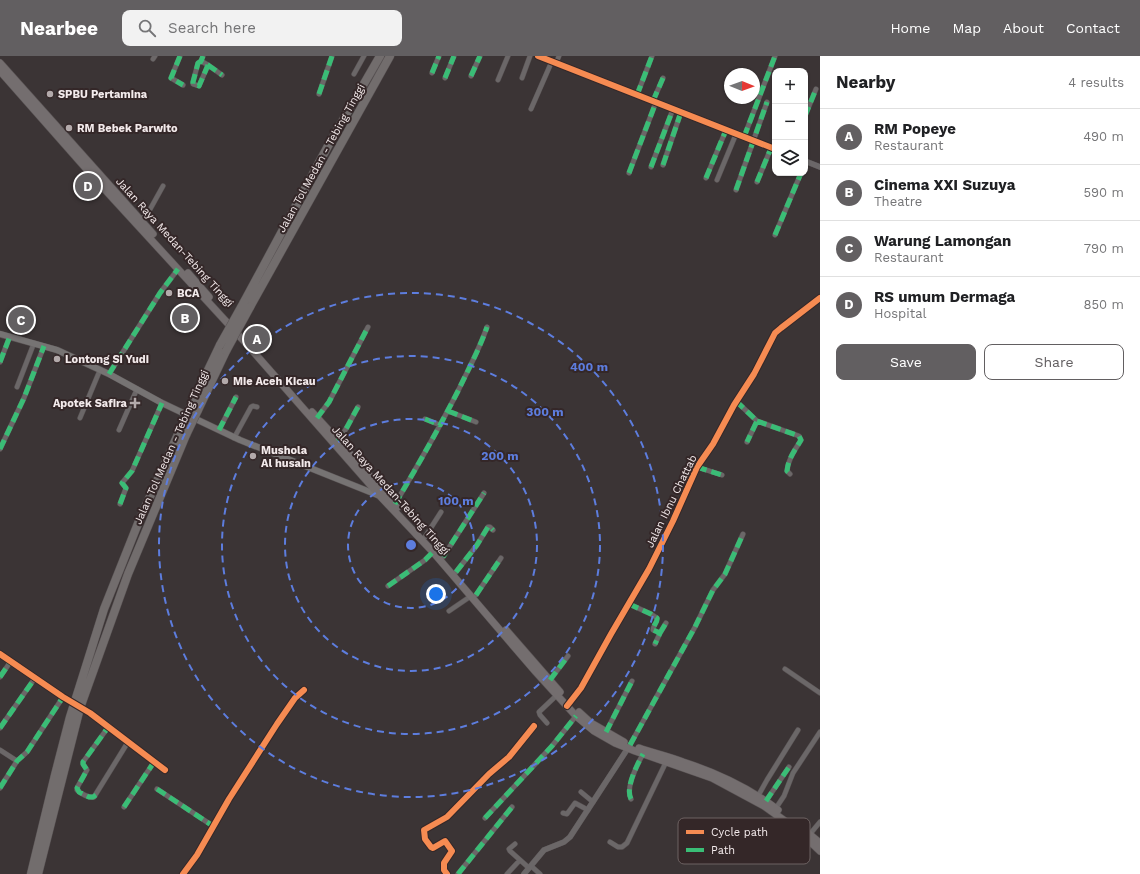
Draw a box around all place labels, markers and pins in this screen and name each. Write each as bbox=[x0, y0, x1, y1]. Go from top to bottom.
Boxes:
place label: SPBU Pertamina bbox=[58, 88, 148, 101]
marker: SPBU Pertamina bbox=[45, 89, 55, 99]
place label: RM Bebek Parwito bbox=[77, 122, 178, 135]
marker: RM Bebek Parwito bbox=[64, 123, 74, 133]
pin: D bbox=[75, 171, 101, 201]
place label: BCA bbox=[177, 287, 200, 300]
marker: BCA bbox=[164, 288, 174, 298]
pin: B bbox=[172, 303, 198, 333]
pin: C bbox=[8, 305, 34, 335]
pin: A bbox=[244, 324, 270, 354]
place label: Lontong Si Yudi bbox=[65, 353, 149, 366]
marker: Lontong Si Yudi bbox=[52, 354, 62, 364]
place label: Mie Aceh Kicau bbox=[233, 375, 316, 388]
marker: Mie Aceh Kicau bbox=[220, 376, 230, 386]
place label: Apotek Safira bbox=[53, 397, 128, 410]
marker: Apotek Safira bbox=[130, 398, 140, 408]
place label: Mushola Al husain bbox=[261, 444, 311, 470]
marker: Mushola Al husain bbox=[248, 451, 258, 461]
centre of rings bbox=[404, 538, 418, 552]

